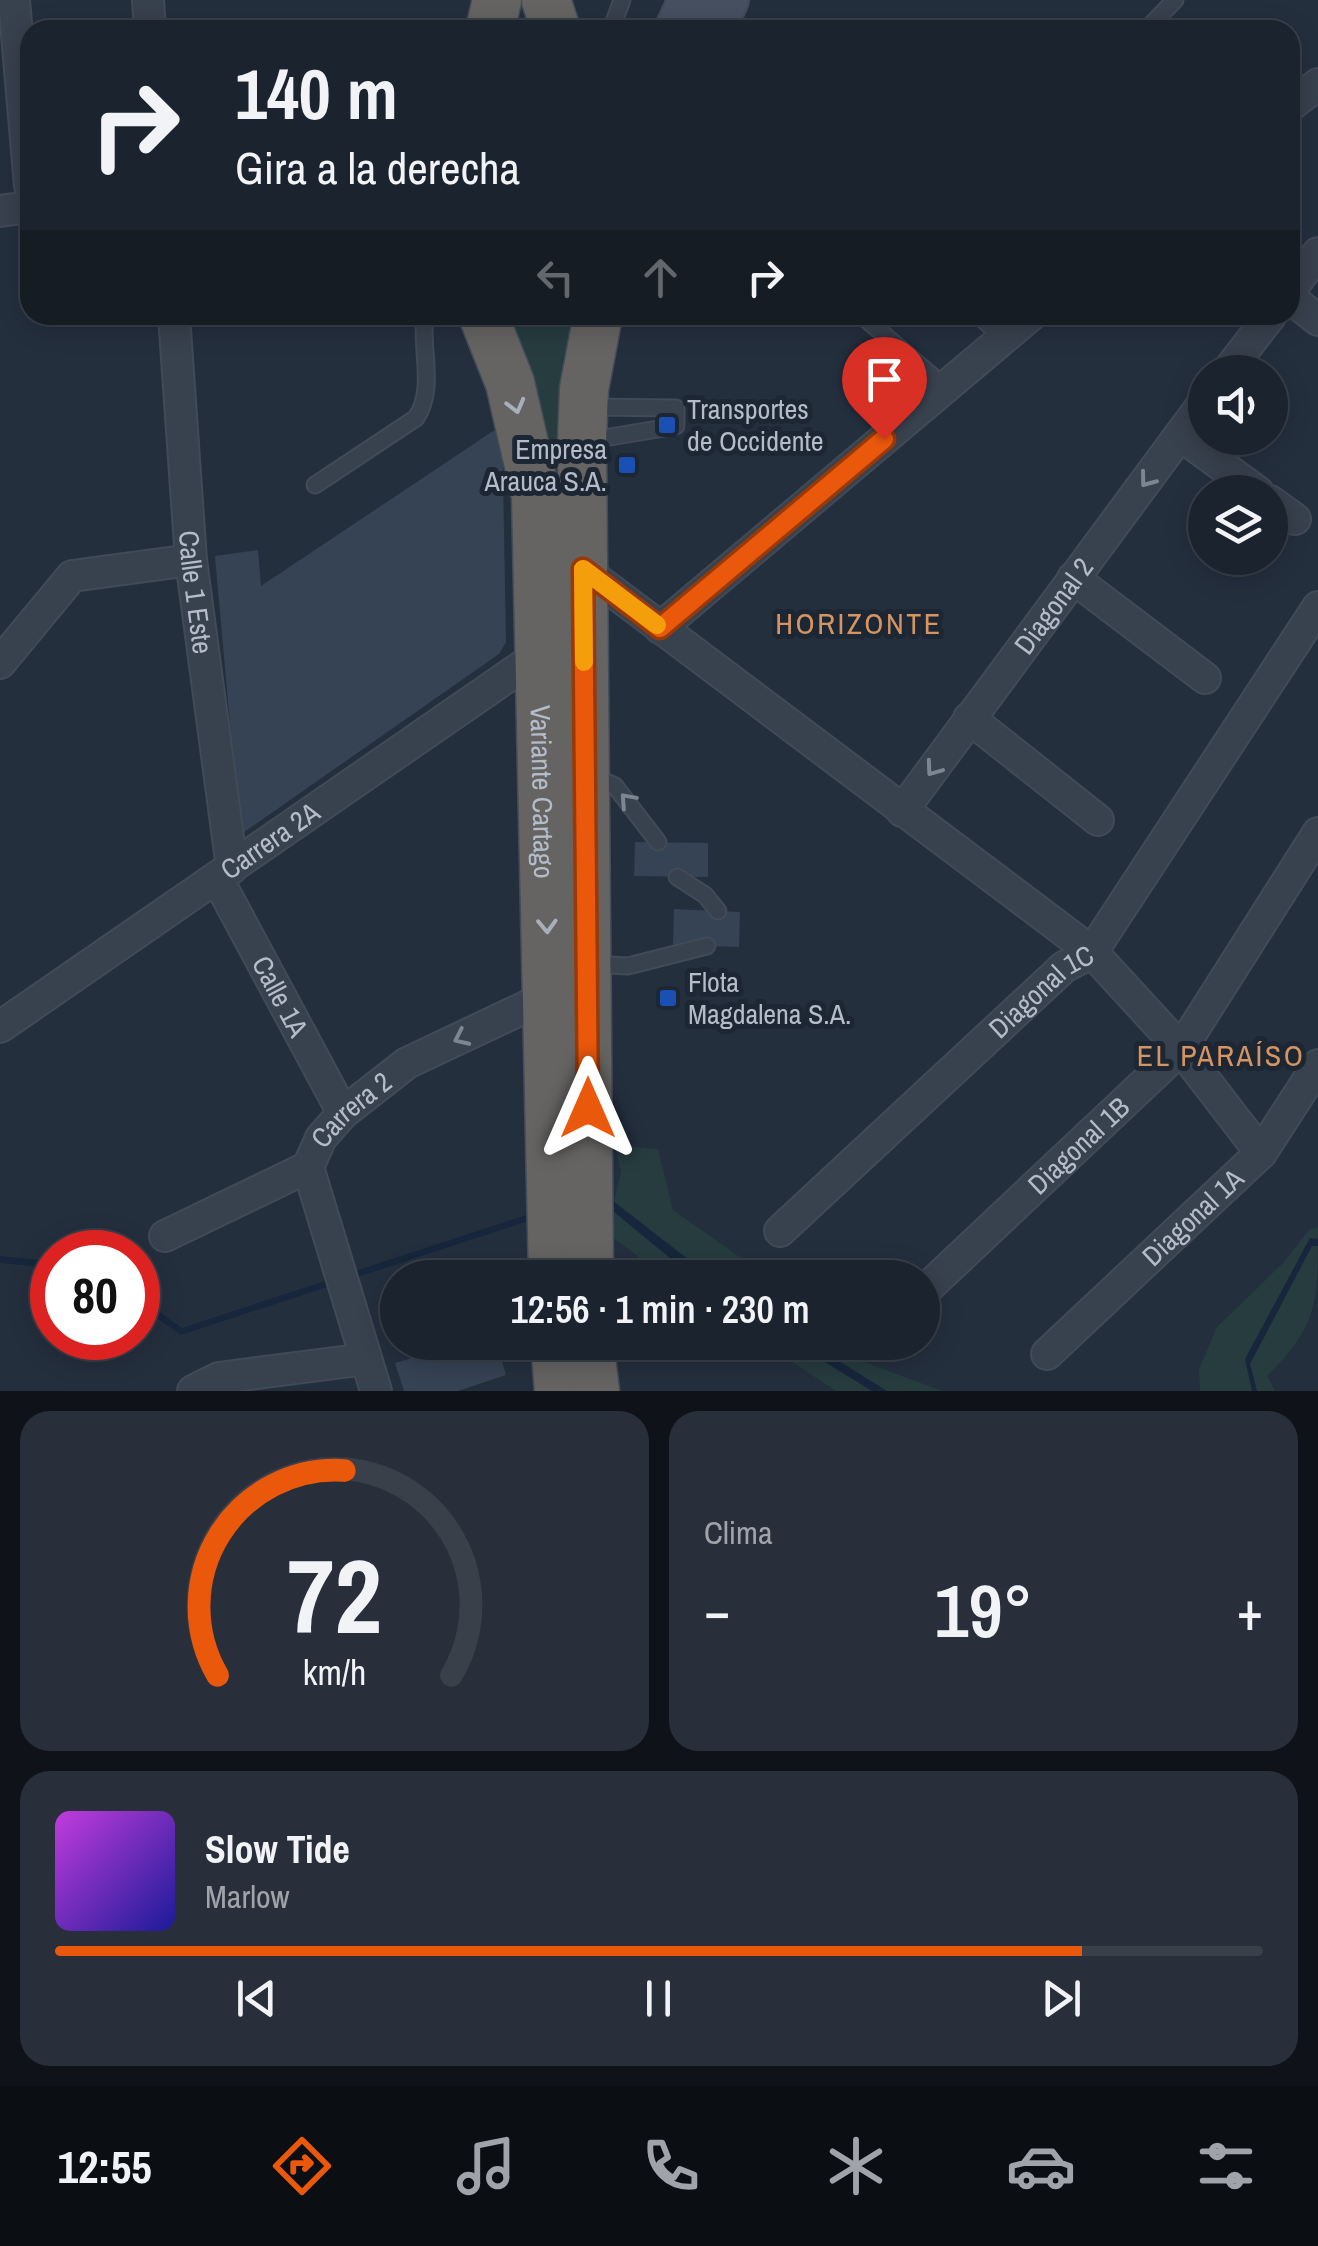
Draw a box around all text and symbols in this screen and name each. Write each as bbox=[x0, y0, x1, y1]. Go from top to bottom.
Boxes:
text: 140 m bbox=[235, 47, 398, 141]
icon: right bbox=[70, 60, 200, 190]
text: Gira a la derecha bbox=[235, 137, 520, 198]
icon: left bbox=[528, 250, 583, 305]
icon: ahead bbox=[633, 250, 688, 305]
icon: right bbox=[738, 250, 793, 305]
pin bbox=[842, 337, 927, 440]
icon: arrive bbox=[857, 352, 912, 407]
map controls bbox=[1188, 355, 1288, 575]
button: sound bbox=[1188, 355, 1288, 455]
place label: Transportes de Occidente bbox=[687, 390, 824, 460]
one-way arrow bbox=[505, 397, 526, 414]
marker: Transportes de Occidente bbox=[656, 414, 678, 436]
place label: Empresa Arauca S.A. bbox=[483, 430, 607, 500]
marker: Empresa Arauca S.A. bbox=[616, 454, 638, 476]
one-way arrow bbox=[1142, 469, 1159, 487]
button: layers bbox=[1188, 475, 1288, 575]
street label: Calle 1 Este bbox=[170, 529, 222, 656]
street label: Diagonal 2 bbox=[1005, 550, 1102, 662]
district label: HORIZONTE bbox=[775, 603, 943, 643]
street label: Variante Cartago bbox=[522, 705, 563, 879]
one-way arrow bbox=[927, 758, 944, 776]
street label: Carrera 2A bbox=[213, 793, 327, 888]
one-way arrow bbox=[621, 793, 639, 812]
one-way arrow bbox=[537, 919, 558, 935]
street label: Diagonal 1C bbox=[980, 936, 1100, 1047]
street label: Calle 1A bbox=[243, 949, 318, 1044]
place label: Flota Magdalena S.A. bbox=[688, 963, 851, 1033]
marker: Flota Magdalena S.A. bbox=[657, 987, 679, 1009]
one-way arrow bbox=[453, 1025, 471, 1045]
district label: EL PARAÍSO bbox=[1137, 1035, 1305, 1075]
position arrow bbox=[536, 1056, 640, 1160]
street label: Carrera 2 bbox=[302, 1063, 399, 1156]
street label: Diagonal 1B bbox=[1019, 1088, 1138, 1203]
street label: Diagonal 1A bbox=[1134, 1159, 1252, 1274]
speed limit sign: 80 bbox=[30, 1230, 160, 1360]
text: 12:56 · 1 min · 230 m bbox=[510, 1284, 810, 1335]
text: Clima bbox=[704, 1511, 773, 1554]
text: 72 bbox=[287, 1525, 382, 1665]
text: 19° bbox=[934, 1559, 1033, 1660]
text: − bbox=[704, 1573, 730, 1647]
text: + bbox=[1237, 1573, 1263, 1647]
text: km/h bbox=[303, 1648, 366, 1696]
text: Slow Tide bbox=[205, 1824, 350, 1875]
text: Marlow bbox=[205, 1875, 290, 1918]
icon: previous bbox=[229, 1971, 284, 2026]
icon: pause bbox=[631, 1971, 686, 2026]
icon: next bbox=[1034, 1971, 1089, 2026]
icon: directions bbox=[267, 2131, 337, 2201]
icon: music bbox=[451, 2131, 521, 2201]
icon: phone bbox=[636, 2131, 706, 2201]
icon: climate bbox=[821, 2131, 891, 2201]
icon: car bbox=[1006, 2131, 1076, 2201]
icon: filters bbox=[1191, 2131, 1261, 2201]
text: 12:55 bbox=[57, 2136, 152, 2197]

